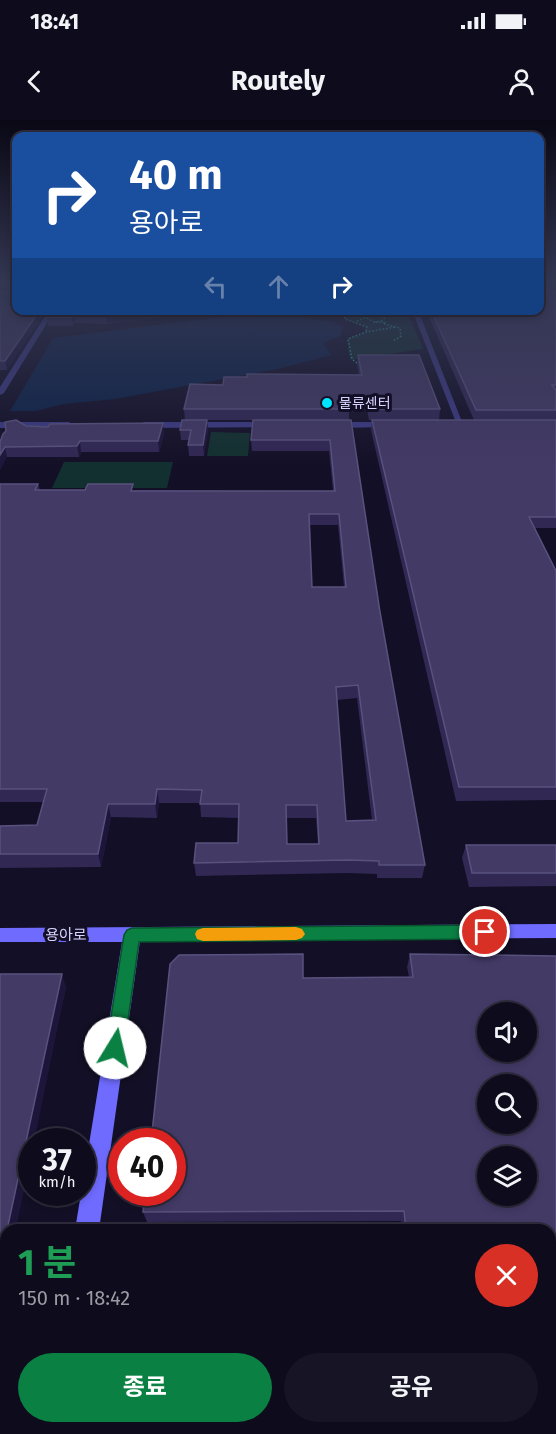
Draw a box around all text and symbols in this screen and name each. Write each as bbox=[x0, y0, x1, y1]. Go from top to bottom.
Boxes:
text: 18:41 bbox=[30, 8, 79, 35]
icon: back bbox=[18, 65, 51, 98]
text: Routely bbox=[231, 65, 325, 97]
icon: person bbox=[505, 65, 538, 98]
text: 40 m bbox=[129, 150, 223, 200]
icon: right bbox=[30, 156, 108, 234]
text: 용아로 bbox=[129, 207, 204, 239]
icon: left bbox=[199, 270, 232, 303]
icon: ahead bbox=[262, 270, 295, 303]
icon: right bbox=[325, 270, 358, 303]
place label: 물류센터 bbox=[339, 395, 391, 412]
marker: 물류센터 bbox=[320, 396, 334, 410]
pin bbox=[459, 906, 510, 957]
icon: arrive bbox=[468, 915, 501, 948]
street label: 용아로 bbox=[45, 926, 87, 944]
map controls bbox=[477, 1002, 537, 1206]
button: sound bbox=[477, 1002, 537, 1062]
position arrow bbox=[83, 1016, 147, 1080]
button: search bbox=[477, 1074, 537, 1134]
speed limit sign: 40 bbox=[108, 1128, 186, 1206]
text: 37 bbox=[42, 1142, 72, 1178]
button: layers bbox=[477, 1146, 537, 1206]
text: km/h bbox=[38, 1173, 76, 1191]
text: 1 분 bbox=[18, 1241, 76, 1285]
button: close bbox=[475, 1244, 538, 1307]
text: 150 m · 18:42 bbox=[18, 1286, 130, 1310]
button: 종료 bbox=[18, 1353, 272, 1422]
button: 공유 bbox=[284, 1353, 538, 1422]

